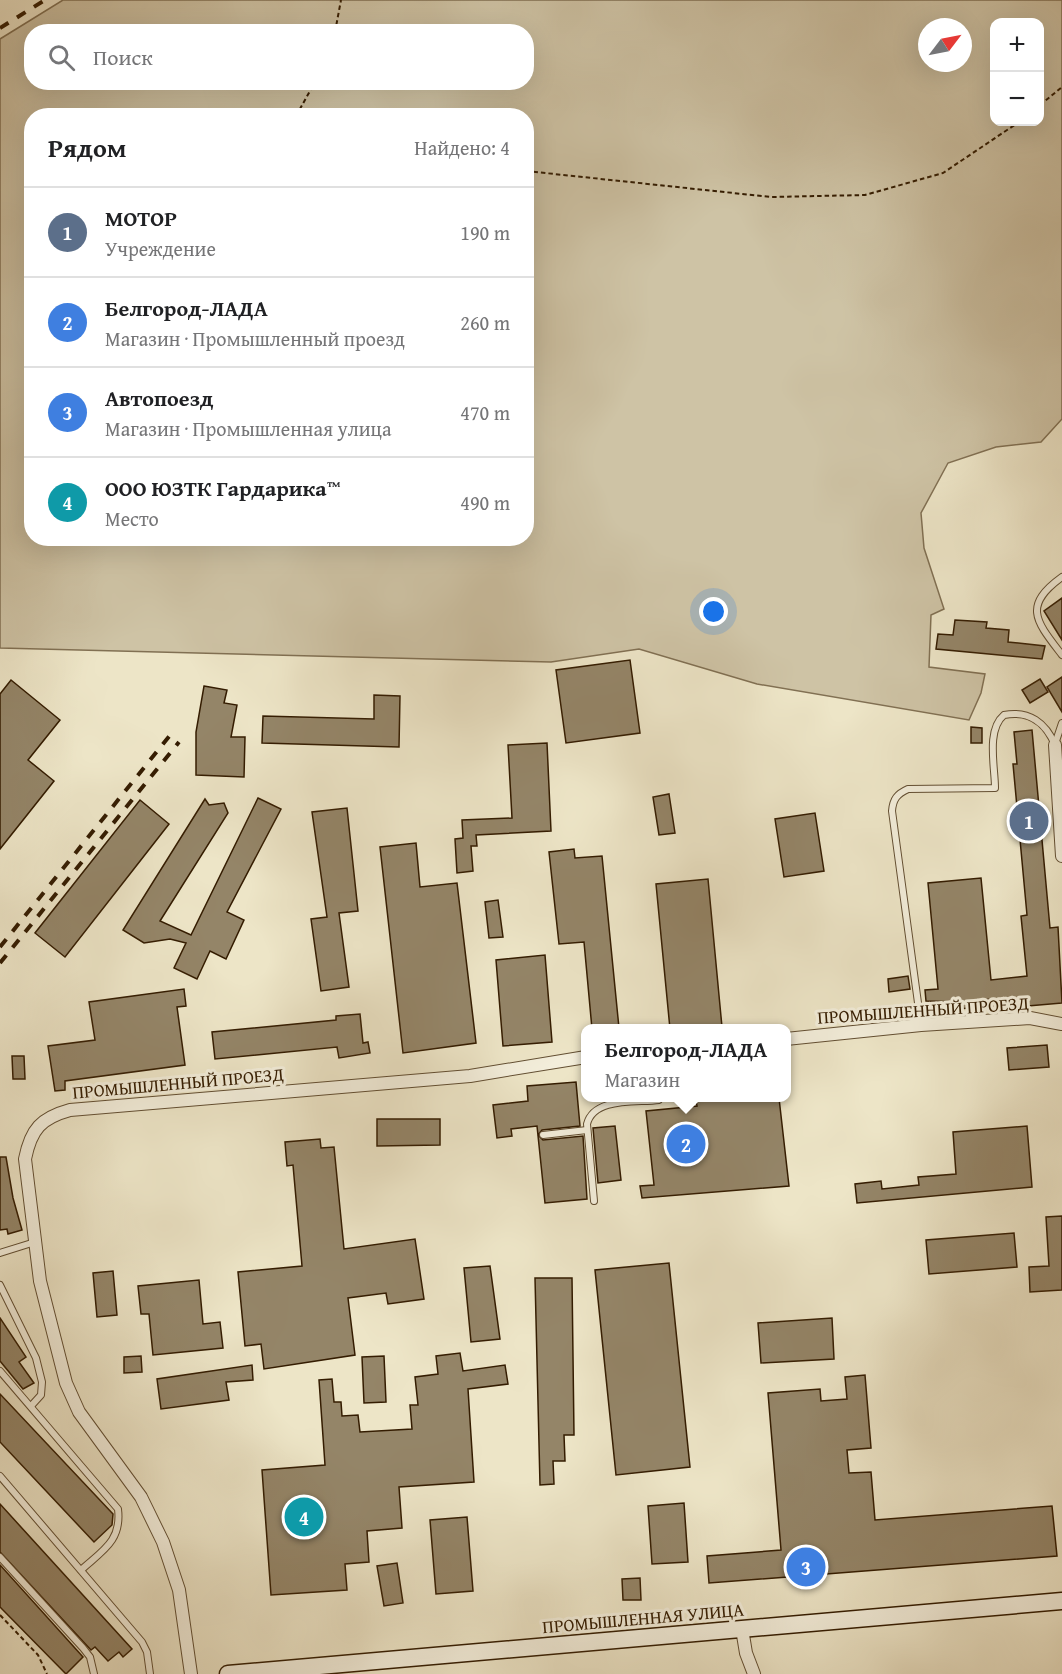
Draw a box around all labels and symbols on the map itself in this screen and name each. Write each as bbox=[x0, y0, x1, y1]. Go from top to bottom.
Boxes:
north arrow bbox=[918, 18, 972, 72]
your location bbox=[699, 597, 728, 626]
pin: 1 bbox=[1010, 798, 1048, 844]
street label: ПРОМЫШЛЕННЫЙ ПРОЕЗД bbox=[816, 989, 1030, 1031]
street label: ПРОМЫШЛЕННЫЙ ПРОЕЗД bbox=[71, 1060, 285, 1106]
pin: 2 bbox=[666, 1122, 706, 1166]
pin: 4 bbox=[284, 1494, 324, 1540]
pin: 3 bbox=[786, 1544, 826, 1590]
street label: ПРОМЫШЛЕННАЯ УЛИЦА bbox=[541, 1596, 745, 1640]

